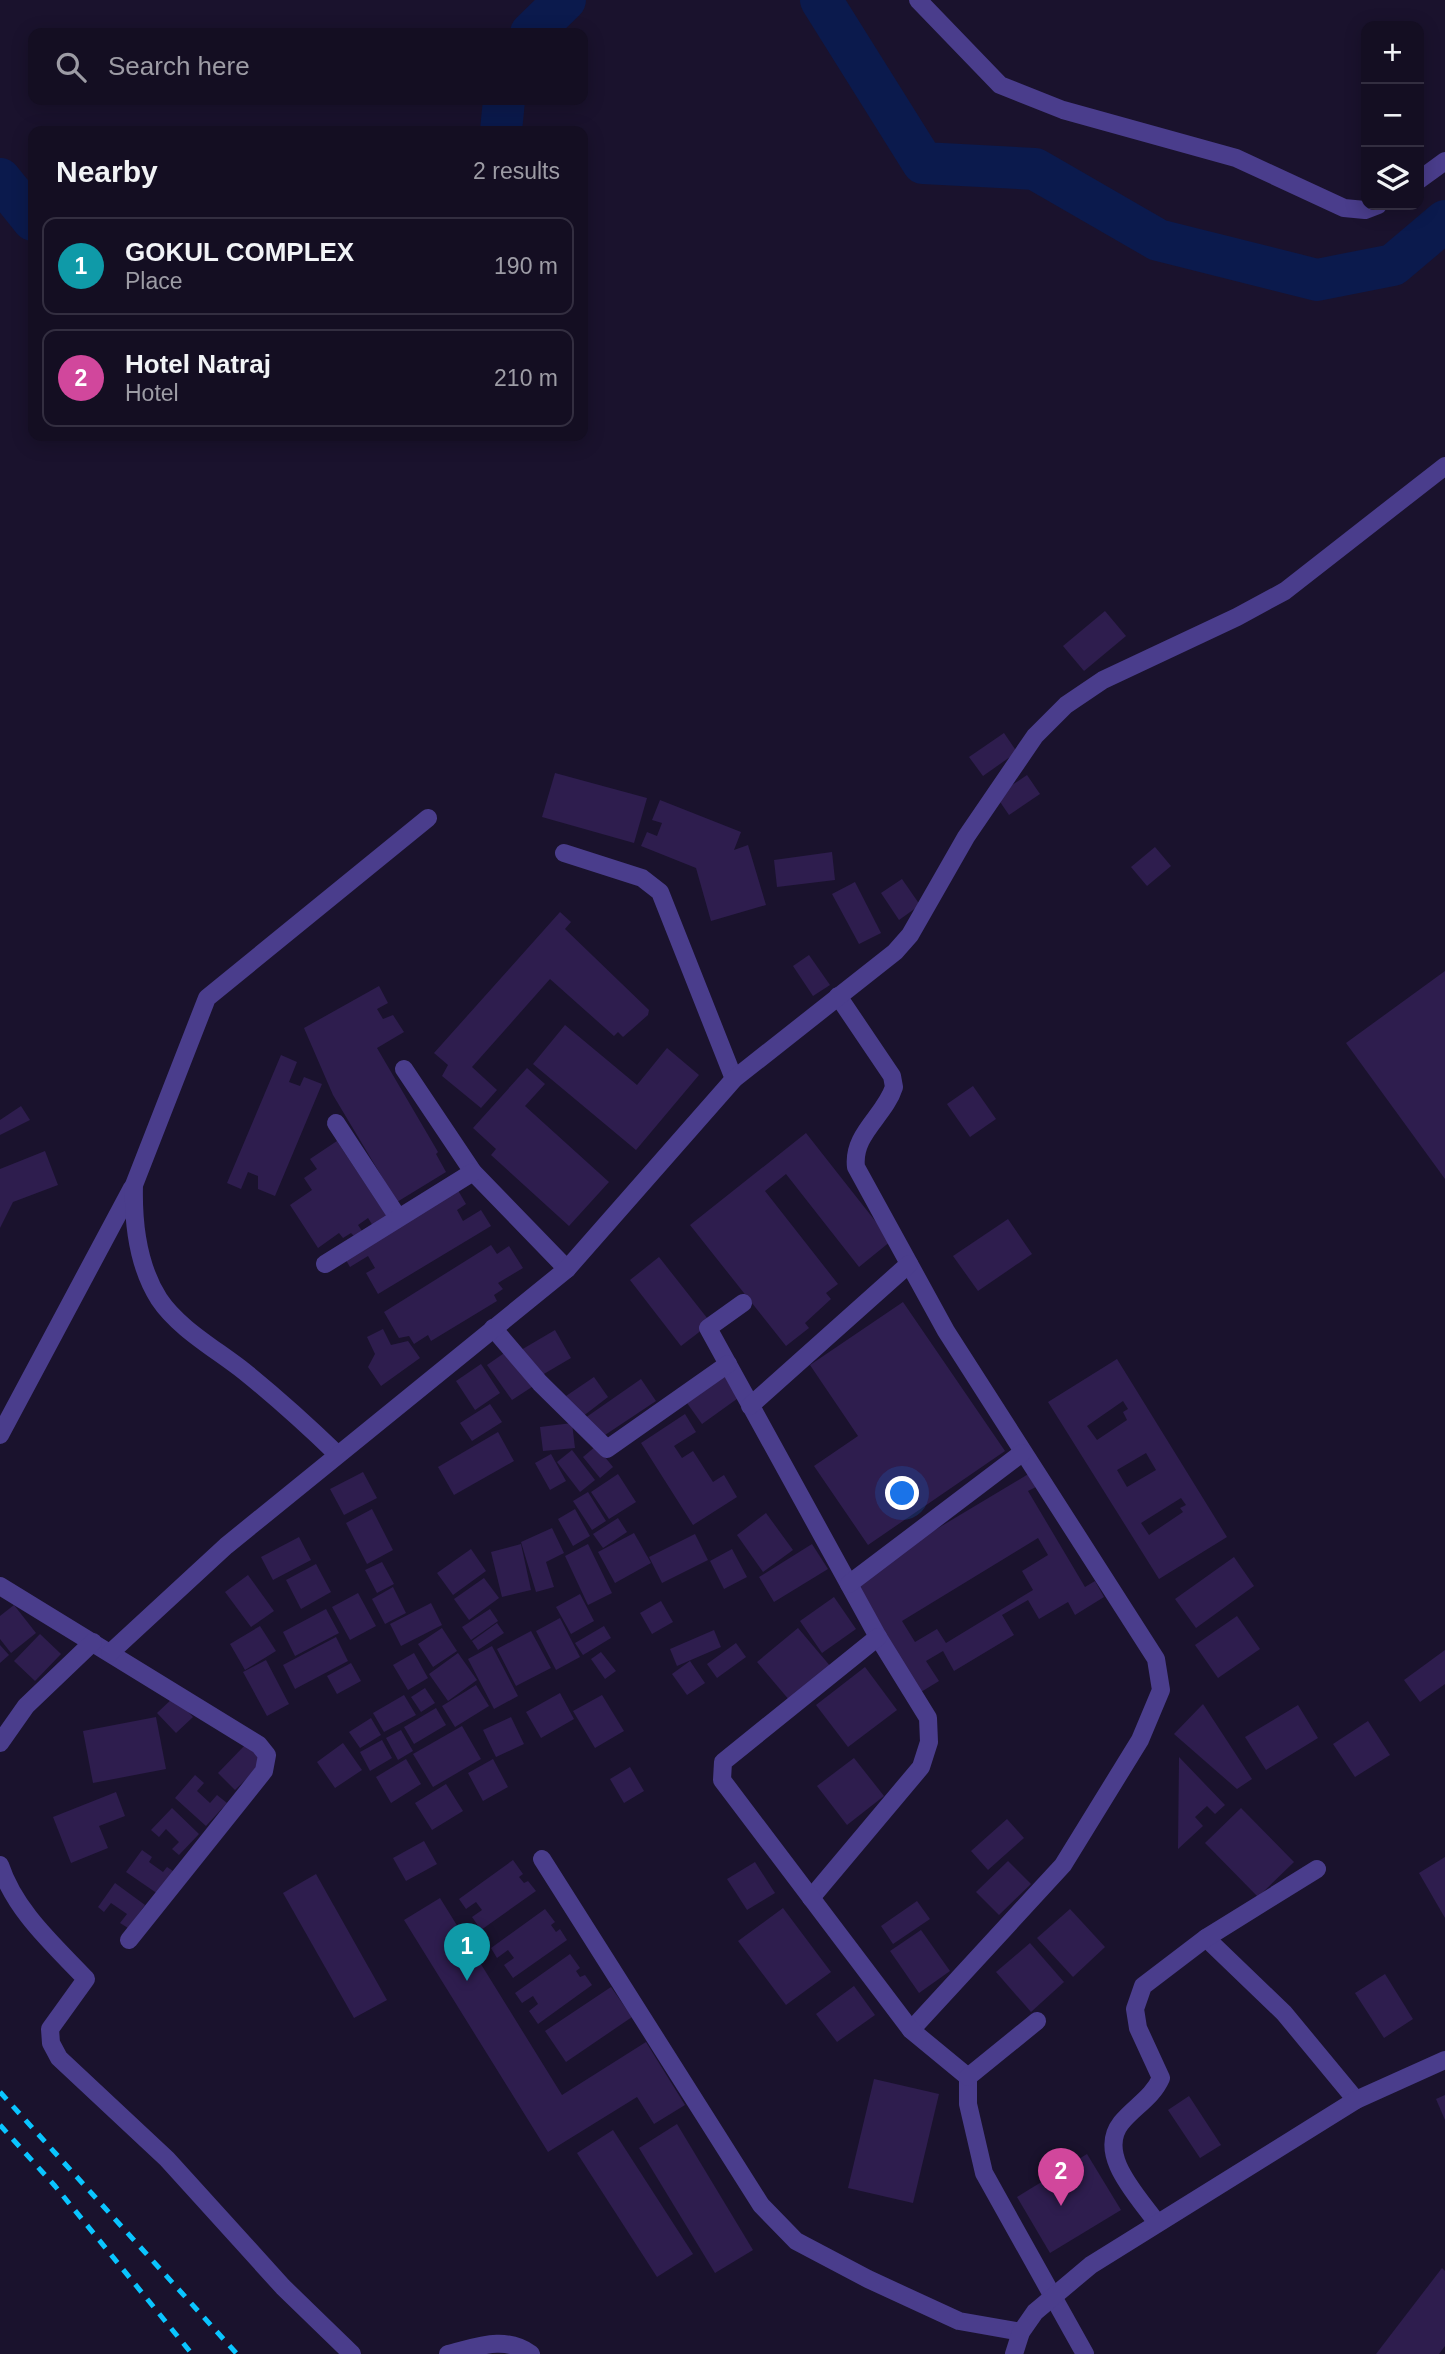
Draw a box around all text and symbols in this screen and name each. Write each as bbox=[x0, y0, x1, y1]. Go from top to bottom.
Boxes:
map controls bbox=[1361, 21, 1424, 210]
button: + bbox=[1361, 21, 1424, 84]
search box bbox=[28, 28, 588, 105]
icon: search bbox=[52, 48, 90, 86]
text: Search here bbox=[108, 51, 250, 81]
button: − bbox=[1361, 84, 1424, 147]
button: layers bbox=[1361, 147, 1424, 210]
text: Nearby bbox=[56, 155, 158, 188]
text: 2 results bbox=[473, 158, 560, 184]
text: GOKUL COMPLEX bbox=[125, 237, 354, 267]
text: 1 bbox=[75, 253, 87, 279]
text: 190 m bbox=[494, 253, 558, 279]
text: Place bbox=[125, 268, 183, 294]
text: Hotel Natraj bbox=[125, 349, 271, 379]
text: 2 bbox=[75, 365, 87, 391]
text: 210 m bbox=[494, 365, 558, 391]
text: Hotel bbox=[125, 380, 179, 406]
your location bbox=[885, 1476, 919, 1510]
pin: 1 bbox=[444, 1923, 490, 1981]
pin: 2 bbox=[1038, 2148, 1084, 2206]

